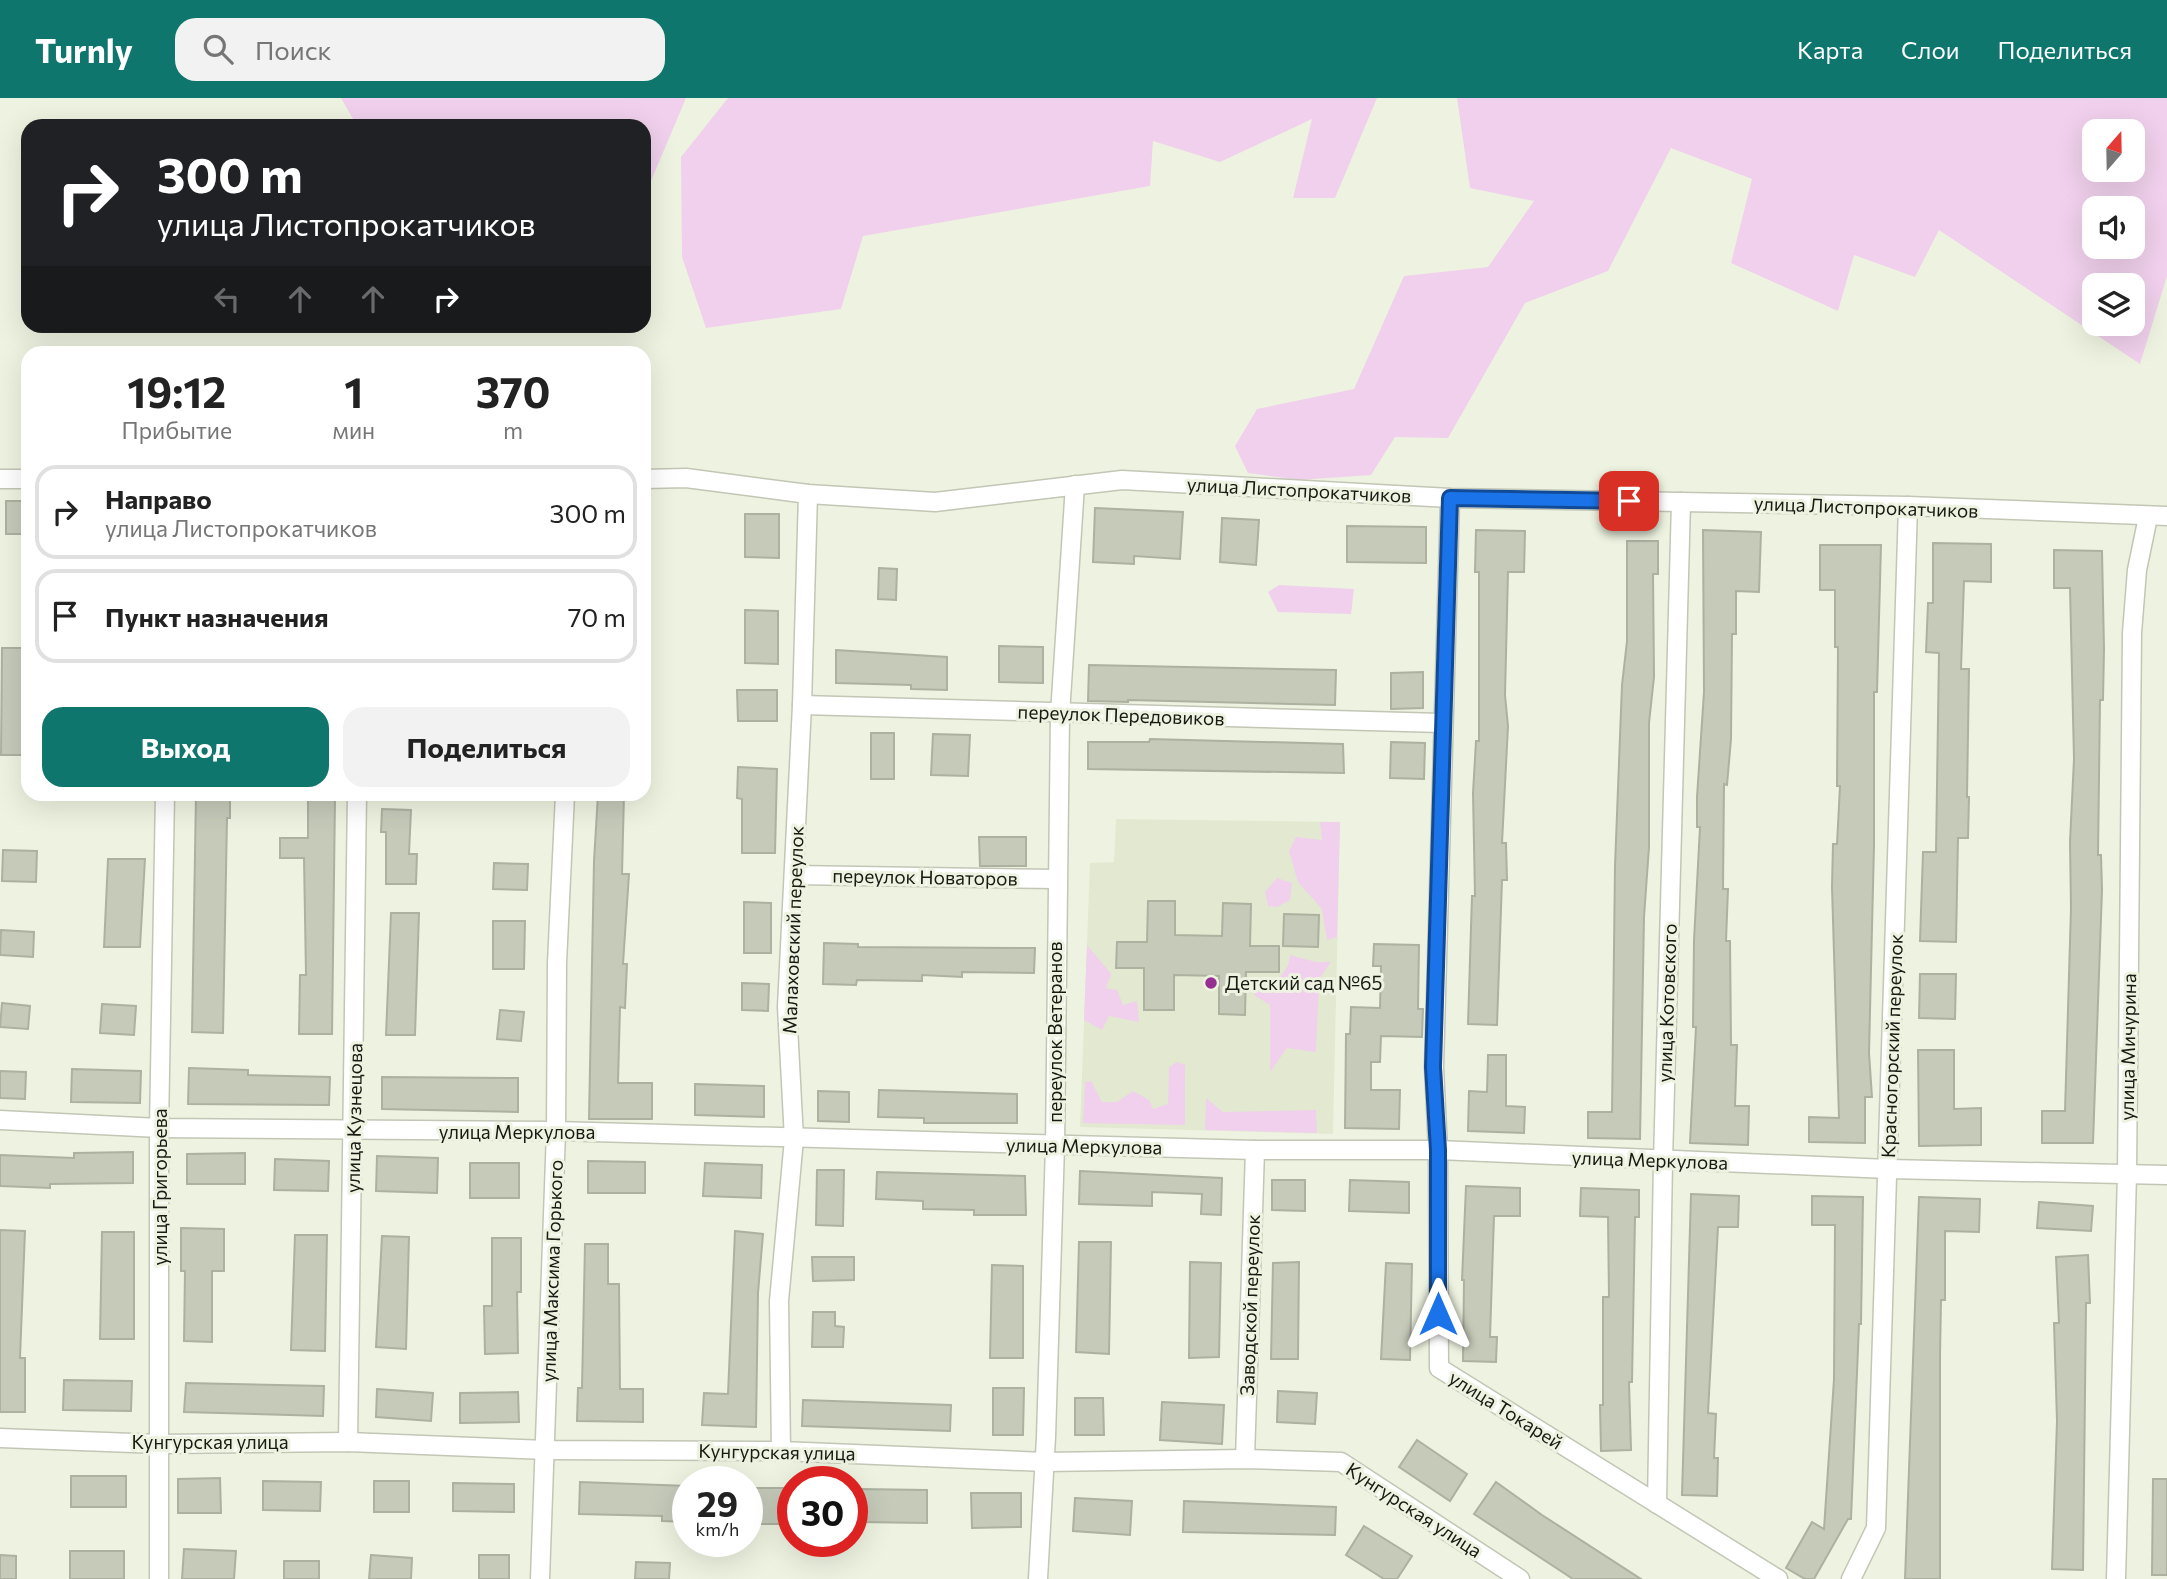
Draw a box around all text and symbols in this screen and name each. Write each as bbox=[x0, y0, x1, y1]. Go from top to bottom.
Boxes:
search box bbox=[175, 18, 665, 81]
text: Turnly bbox=[35, 29, 133, 70]
icon: search bbox=[199, 30, 237, 68]
text: Поиск bbox=[255, 34, 332, 65]
text: Карта bbox=[1797, 35, 1863, 64]
text: Слои bbox=[1901, 35, 1959, 64]
text: Поделиться bbox=[1997, 35, 2132, 64]
north arrow bbox=[2082, 119, 2146, 182]
map controls bbox=[2082, 119, 2145, 336]
text: 300 m bbox=[157, 143, 303, 203]
icon: right bbox=[42, 147, 133, 238]
button: sound bbox=[2082, 196, 2145, 259]
text: улица Листопрокатчиков bbox=[157, 203, 535, 243]
button: layers bbox=[2082, 273, 2145, 336]
icon: left bbox=[208, 280, 246, 318]
icon: ahead bbox=[281, 280, 319, 318]
icon: ahead bbox=[354, 280, 392, 318]
icon: right bbox=[427, 280, 465, 318]
text: 19:12 bbox=[127, 365, 226, 417]
text: 1 bbox=[344, 365, 363, 417]
text: 370 bbox=[476, 365, 551, 417]
text: Прибытие bbox=[121, 416, 232, 444]
text: мин bbox=[333, 416, 375, 444]
text: m bbox=[503, 416, 523, 444]
pin bbox=[1599, 471, 1659, 531]
street label: улица Листопрокатчиков bbox=[1186, 472, 1412, 507]
icon: arrive bbox=[1610, 482, 1648, 520]
text: Направо bbox=[105, 483, 212, 514]
street label: улица Листопрокатчиков bbox=[1753, 491, 1979, 522]
icon: right bbox=[46, 493, 84, 531]
text: 300 m bbox=[550, 497, 626, 528]
text: улица Листопрокатчиков bbox=[105, 514, 377, 542]
icon: arrive bbox=[46, 597, 84, 635]
text: Пункт назначения bbox=[105, 601, 329, 632]
text: 70 m bbox=[568, 601, 626, 632]
street label: переулок Передовиков bbox=[1017, 699, 1225, 730]
button: Выход bbox=[42, 707, 329, 787]
button: Поделиться bbox=[343, 707, 630, 787]
street label: Малаховский переулок bbox=[777, 826, 808, 1034]
street label: переулок Новаторов bbox=[832, 863, 1018, 890]
street label: улица Котовского bbox=[1652, 923, 1681, 1083]
street label: Красногорский переулок bbox=[1876, 933, 1907, 1158]
street label: переулок Ветеранов bbox=[1043, 941, 1066, 1123]
place label: Детский сад №65 bbox=[1225, 971, 1382, 994]
street label: улица Мичурина bbox=[2115, 973, 2140, 1121]
marker: Детский сад №65 bbox=[1203, 975, 1219, 991]
street label: улица Кузнецова bbox=[341, 1043, 366, 1193]
street label: улица Григорьева bbox=[148, 1108, 171, 1266]
street label: улица Меркулова bbox=[439, 1120, 595, 1143]
street label: улица Меркулова bbox=[1006, 1133, 1162, 1158]
street label: улица Меркулова bbox=[1571, 1145, 1729, 1174]
street label: улица Максима Горького bbox=[536, 1159, 567, 1383]
street label: Заводской переулок bbox=[1235, 1214, 1264, 1396]
position arrow bbox=[1401, 1277, 1475, 1351]
street label: улица Токарей bbox=[1445, 1365, 1567, 1454]
street label: Кунгурская улица bbox=[131, 1430, 289, 1453]
street label: Кунгурская улица bbox=[698, 1439, 856, 1464]
street label: Кунгурская улица bbox=[1342, 1457, 1486, 1562]
speed limit sign: 30 bbox=[777, 1466, 868, 1557]
text: 29 bbox=[697, 1481, 738, 1524]
text: km/h bbox=[696, 1518, 739, 1540]

